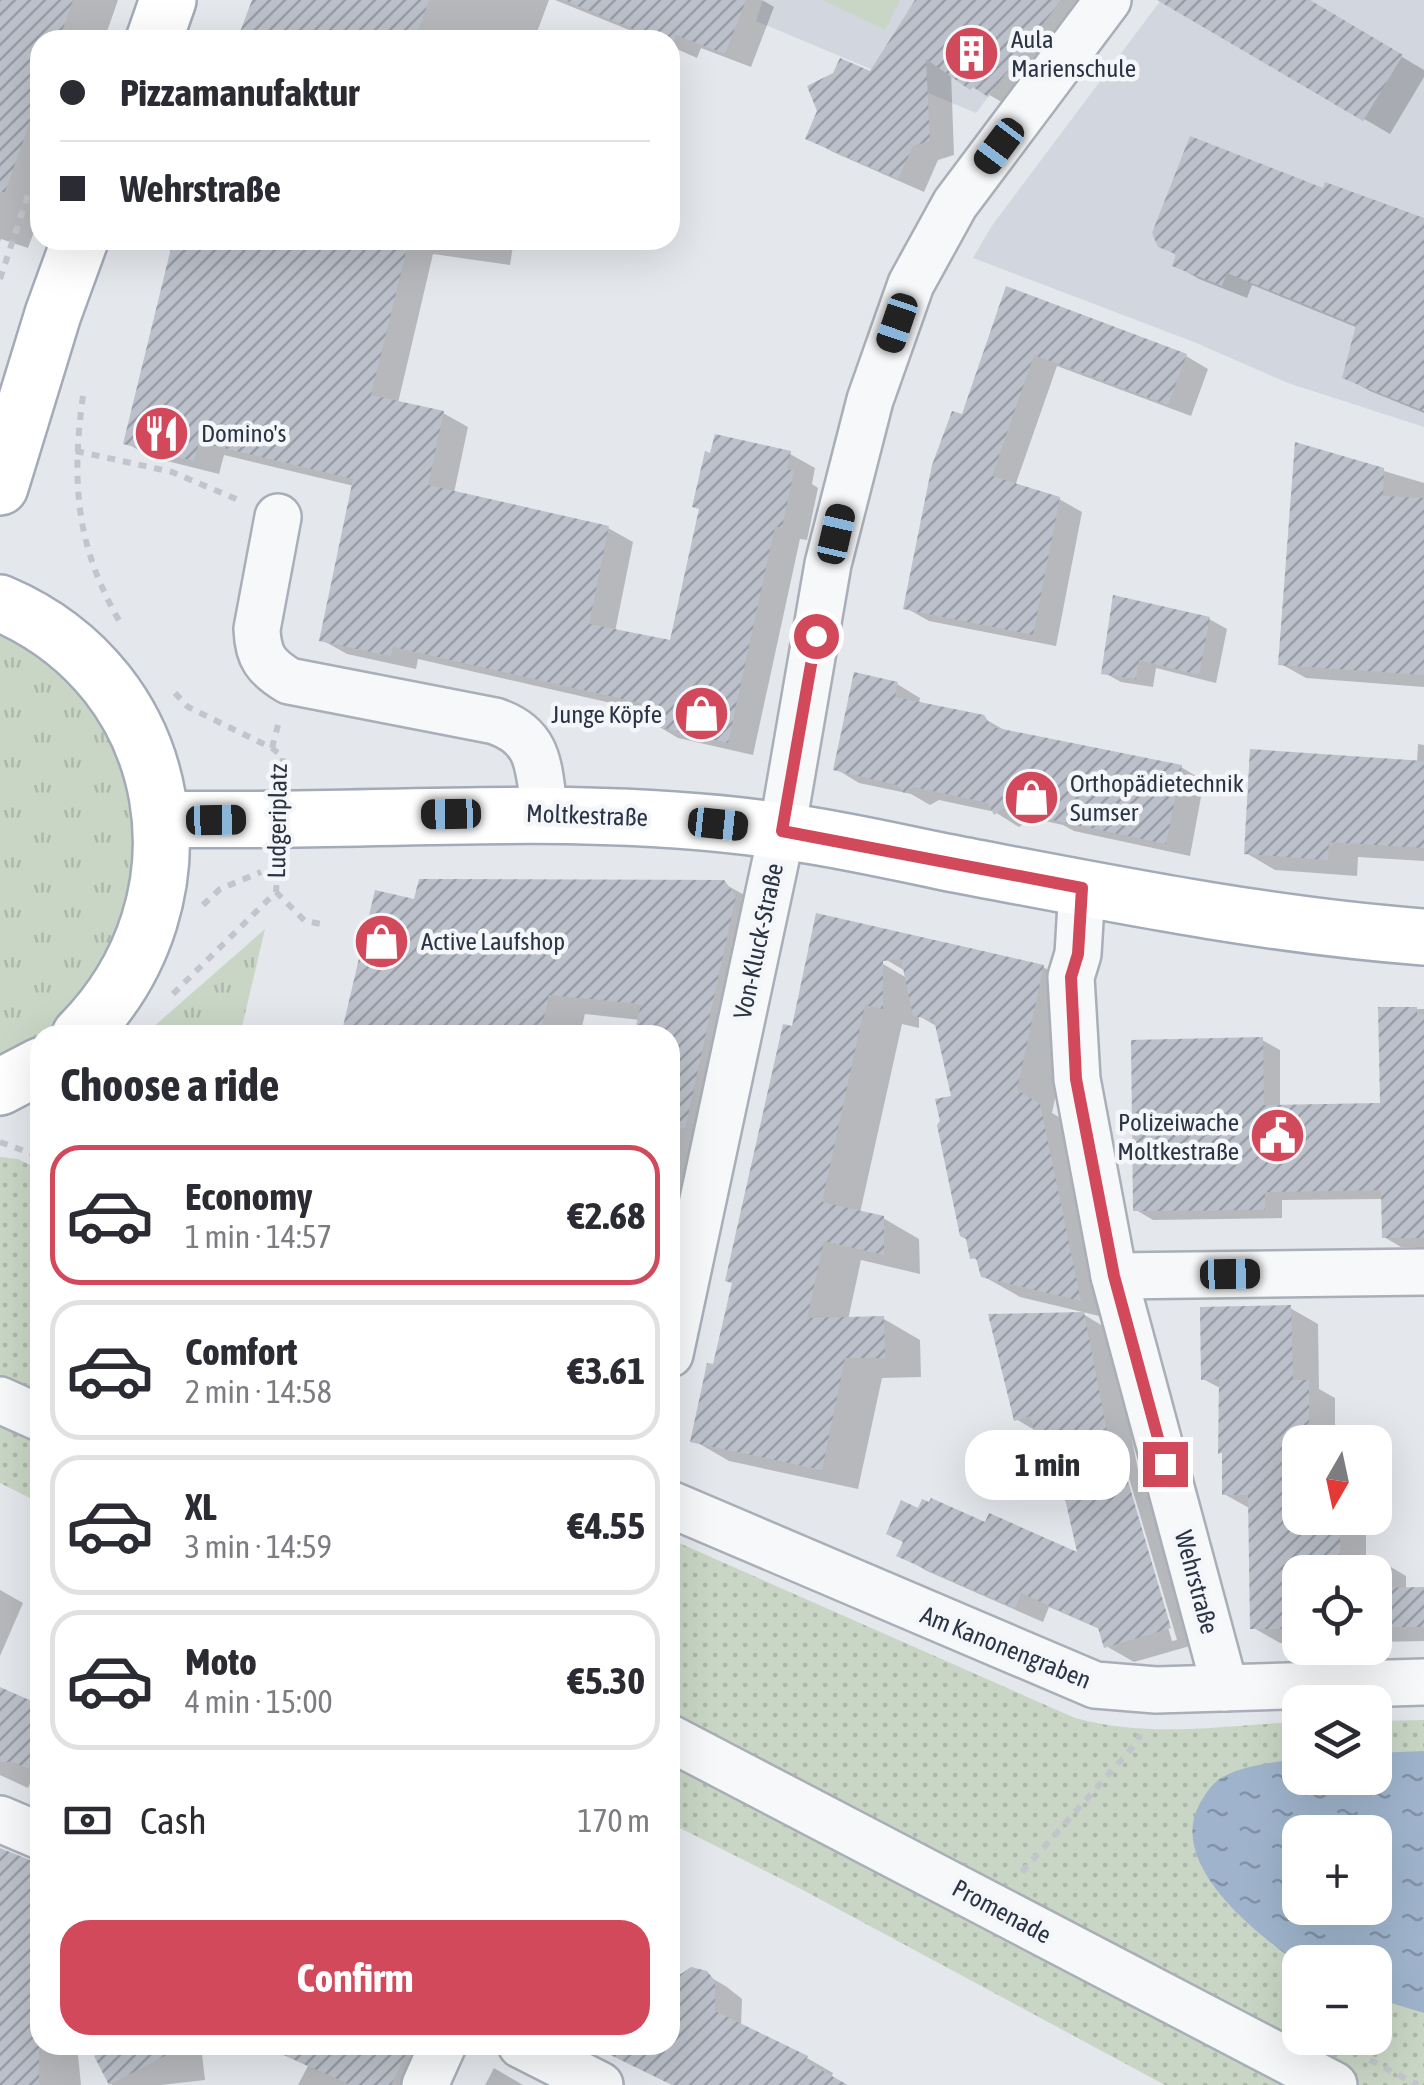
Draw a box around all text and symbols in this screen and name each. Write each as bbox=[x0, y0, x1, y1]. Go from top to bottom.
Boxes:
building icon: Aula Marienschule bbox=[942, 23, 1002, 83]
place label: Aula Marienschule bbox=[1011, 25, 1136, 82]
text: Pizzamanufaktur bbox=[120, 71, 359, 114]
car bbox=[969, 113, 1029, 179]
text: Wehrstraße bbox=[120, 167, 281, 210]
car bbox=[873, 290, 921, 356]
restaurant icon: Domino's bbox=[132, 403, 192, 463]
place label: Domino's bbox=[201, 419, 286, 447]
car bbox=[815, 501, 857, 567]
route start bbox=[794, 614, 839, 659]
shop icon: Junge Köpfe bbox=[671, 684, 731, 744]
place label: Junge Köpfe bbox=[551, 700, 662, 728]
street label: Ludgeriplatz bbox=[262, 763, 292, 879]
shop icon: Orthopädietechnik Sumser bbox=[1001, 767, 1061, 827]
place label: Orthopädietechnik Sumser bbox=[1070, 769, 1244, 826]
car bbox=[421, 798, 481, 830]
street label: Moltkestraße bbox=[526, 799, 648, 831]
car bbox=[186, 804, 246, 836]
car bbox=[687, 806, 749, 842]
street label: Von-Kluck-Straße bbox=[728, 861, 788, 1021]
shop icon: Active Laufshop bbox=[352, 911, 412, 971]
place label: Active Laufshop bbox=[421, 927, 565, 955]
text: Choose a ride bbox=[60, 1059, 279, 1111]
public building icon: Polizeiwache Moltkestraße bbox=[1248, 1106, 1308, 1166]
place label: Polizeiwache Moltkestraße bbox=[1117, 1108, 1239, 1165]
icon: car bbox=[65, 1170, 155, 1260]
text: Economy bbox=[185, 1175, 312, 1218]
text: €2.68 bbox=[568, 1194, 645, 1237]
text: 1 min · 14:57 bbox=[185, 1218, 332, 1255]
car bbox=[1200, 1258, 1260, 1290]
icon: car bbox=[65, 1325, 155, 1415]
text: Comfort bbox=[185, 1330, 297, 1373]
text: €3.61 bbox=[568, 1349, 645, 1392]
text: 2 min · 14:58 bbox=[185, 1373, 332, 1410]
north arrow bbox=[1282, 1425, 1392, 1535]
map controls bbox=[1282, 1425, 1392, 2055]
callout: 1 min bbox=[965, 1429, 1130, 1499]
route end bbox=[1143, 1442, 1188, 1487]
text: 1 min bbox=[1015, 1446, 1080, 1483]
icon: car bbox=[65, 1480, 155, 1570]
text: XL bbox=[185, 1485, 217, 1528]
text: €4.55 bbox=[568, 1504, 645, 1547]
street label: Wehrstraße bbox=[1170, 1527, 1224, 1637]
text: 3 min · 14:59 bbox=[185, 1528, 332, 1565]
button: locate bbox=[1282, 1555, 1392, 1665]
street label: Am Kanonengraben bbox=[917, 1600, 1095, 1694]
icon: car bbox=[65, 1635, 155, 1725]
text: Moto bbox=[185, 1640, 257, 1683]
text: €5.30 bbox=[568, 1659, 645, 1702]
text: 4 min · 15:00 bbox=[185, 1683, 332, 1720]
button: layers bbox=[1282, 1685, 1392, 1795]
icon: cash bbox=[60, 1793, 115, 1848]
text: Cash bbox=[140, 1799, 207, 1842]
text: 170 m bbox=[577, 1802, 650, 1839]
button: + bbox=[1282, 1815, 1392, 1925]
street label: Promenade bbox=[948, 1873, 1056, 1949]
button: Confirm bbox=[60, 1920, 650, 2035]
button: − bbox=[1282, 1945, 1392, 2055]

